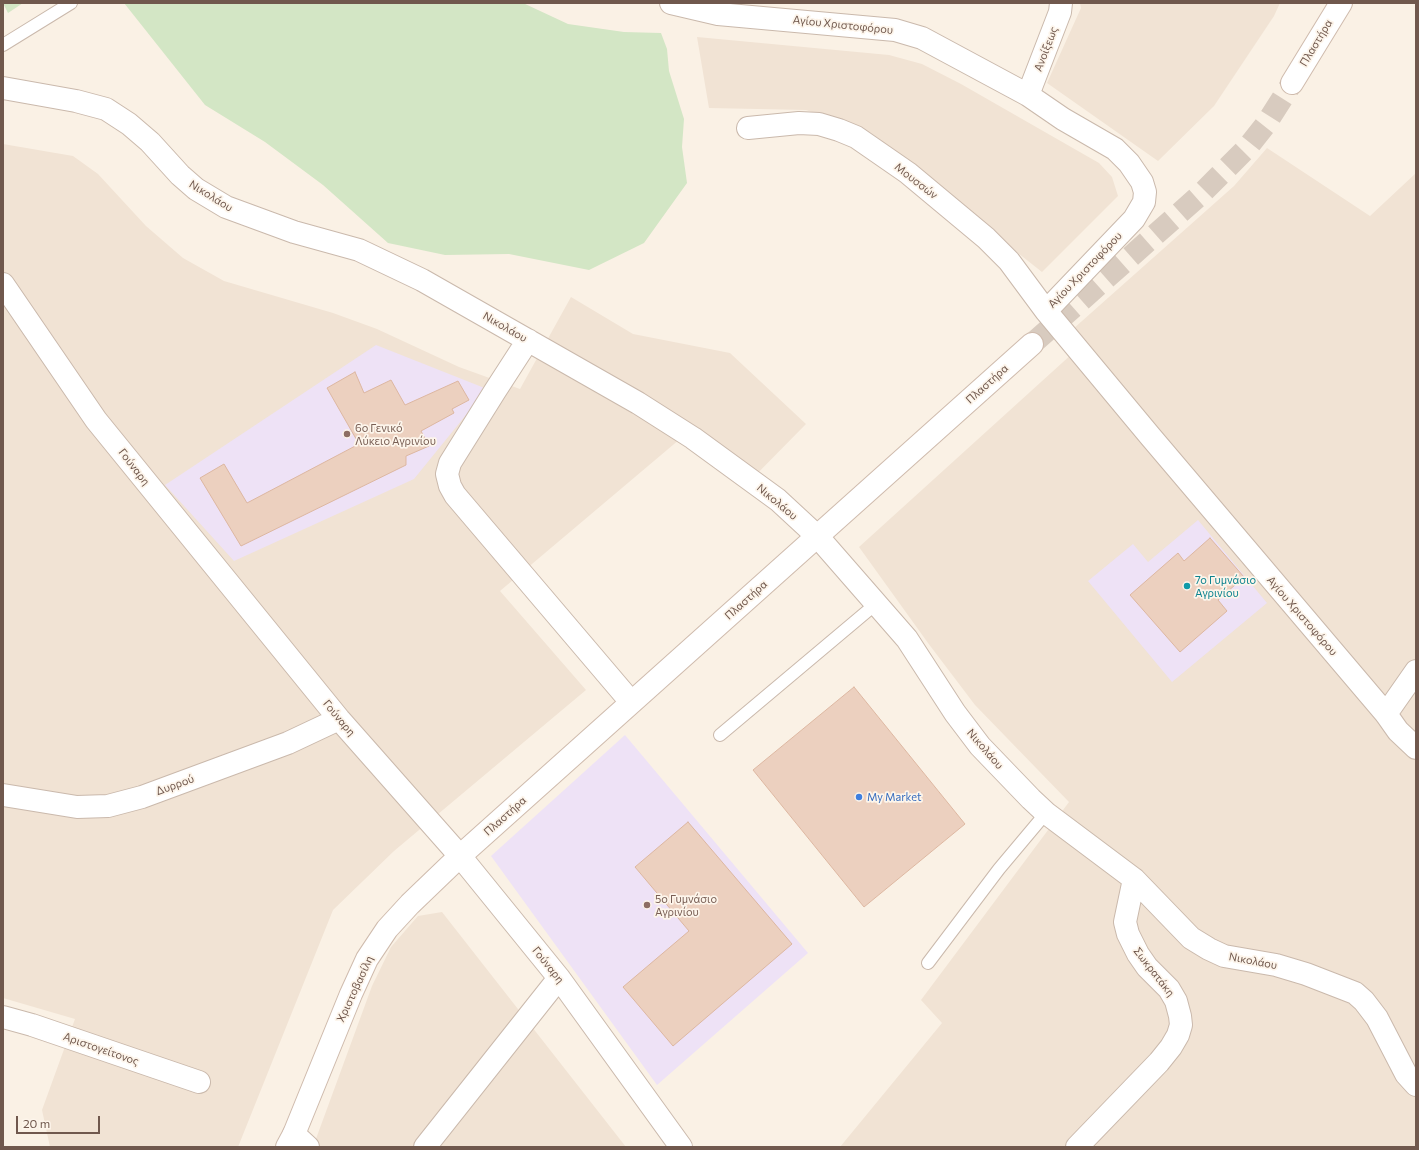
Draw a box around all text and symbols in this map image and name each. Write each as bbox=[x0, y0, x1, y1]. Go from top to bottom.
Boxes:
street label: Αγίου Χριστοφόρου bbox=[792, 13, 894, 37]
street label: Πλαστήρα bbox=[1297, 17, 1335, 69]
street label: Ανοίξεως bbox=[1031, 25, 1061, 73]
street label: Μουσσών bbox=[892, 160, 940, 202]
street label: Νικολάου bbox=[187, 177, 235, 215]
street label: Αγίου Χριστοφόρου bbox=[1045, 229, 1125, 311]
street label: Νικολάου bbox=[481, 309, 529, 345]
street label: Πλαστήρα bbox=[963, 362, 1011, 406]
place label: 6ο Γενικό Λύκειο Αγρινίου bbox=[355, 421, 436, 447]
marker: 6ο Γενικό Λύκειο Αγρινίου bbox=[342, 429, 352, 439]
street label: Γούναρη bbox=[116, 446, 152, 488]
street label: Νικολάου bbox=[754, 481, 800, 523]
place label: 7ο Γυμνάσιο Αγρινίου bbox=[1195, 573, 1256, 599]
street label: Αγίου Χριστοφόρου bbox=[1264, 574, 1340, 658]
street label: Πλαστήρα bbox=[722, 578, 770, 622]
marker: 7ο Γυμνάσιο Αγρινίου bbox=[1182, 581, 1192, 591]
street label: Γούναρη bbox=[320, 697, 358, 739]
street label: Νικολάου bbox=[964, 726, 1006, 772]
street label: Δυρρού bbox=[154, 772, 196, 798]
place label: My Market bbox=[867, 790, 921, 804]
marker: My Market bbox=[854, 792, 864, 802]
street label: Πλαστήρα bbox=[481, 794, 529, 838]
place label: 5ο Γυμνάσιο Αγρινίου bbox=[655, 892, 717, 918]
marker: 5ο Γυμνάσιο Αγρινίου bbox=[642, 900, 652, 910]
street label: Γούναρη bbox=[529, 944, 567, 986]
street label: Σωκρατάκη bbox=[1131, 945, 1177, 999]
street label: Νικολάου bbox=[1228, 950, 1278, 972]
street label: Χριστοβασίλη bbox=[334, 954, 376, 1024]
street label: Αριστογείτονος bbox=[61, 1030, 141, 1068]
scale bar bbox=[18, 1108, 102, 1134]
text: 20 m bbox=[23, 1116, 50, 1130]

